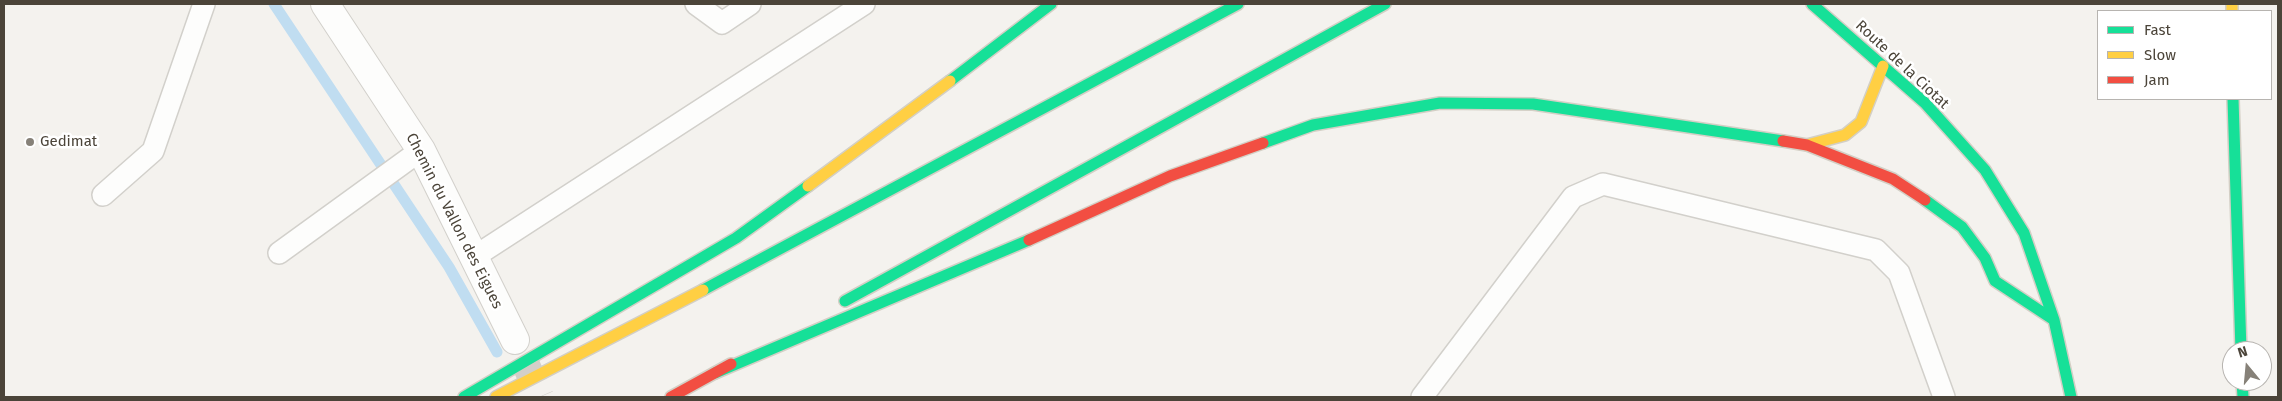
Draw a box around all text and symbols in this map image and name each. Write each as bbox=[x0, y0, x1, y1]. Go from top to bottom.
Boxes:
legend bbox=[2097, 10, 2272, 100]
street label: Route de la Ciotat bbox=[1851, 17, 1953, 113]
text: Fast bbox=[2144, 21, 2171, 39]
text: Slow bbox=[2144, 46, 2176, 64]
text: Jam bbox=[2144, 71, 2170, 89]
street label: Chemin du Vallon des Eigues bbox=[402, 130, 506, 312]
place label: Gedimat bbox=[40, 133, 97, 151]
marker: Gedimat bbox=[24, 136, 36, 148]
north arrow bbox=[2222, 341, 2272, 391]
text: N bbox=[2236, 343, 2250, 362]

